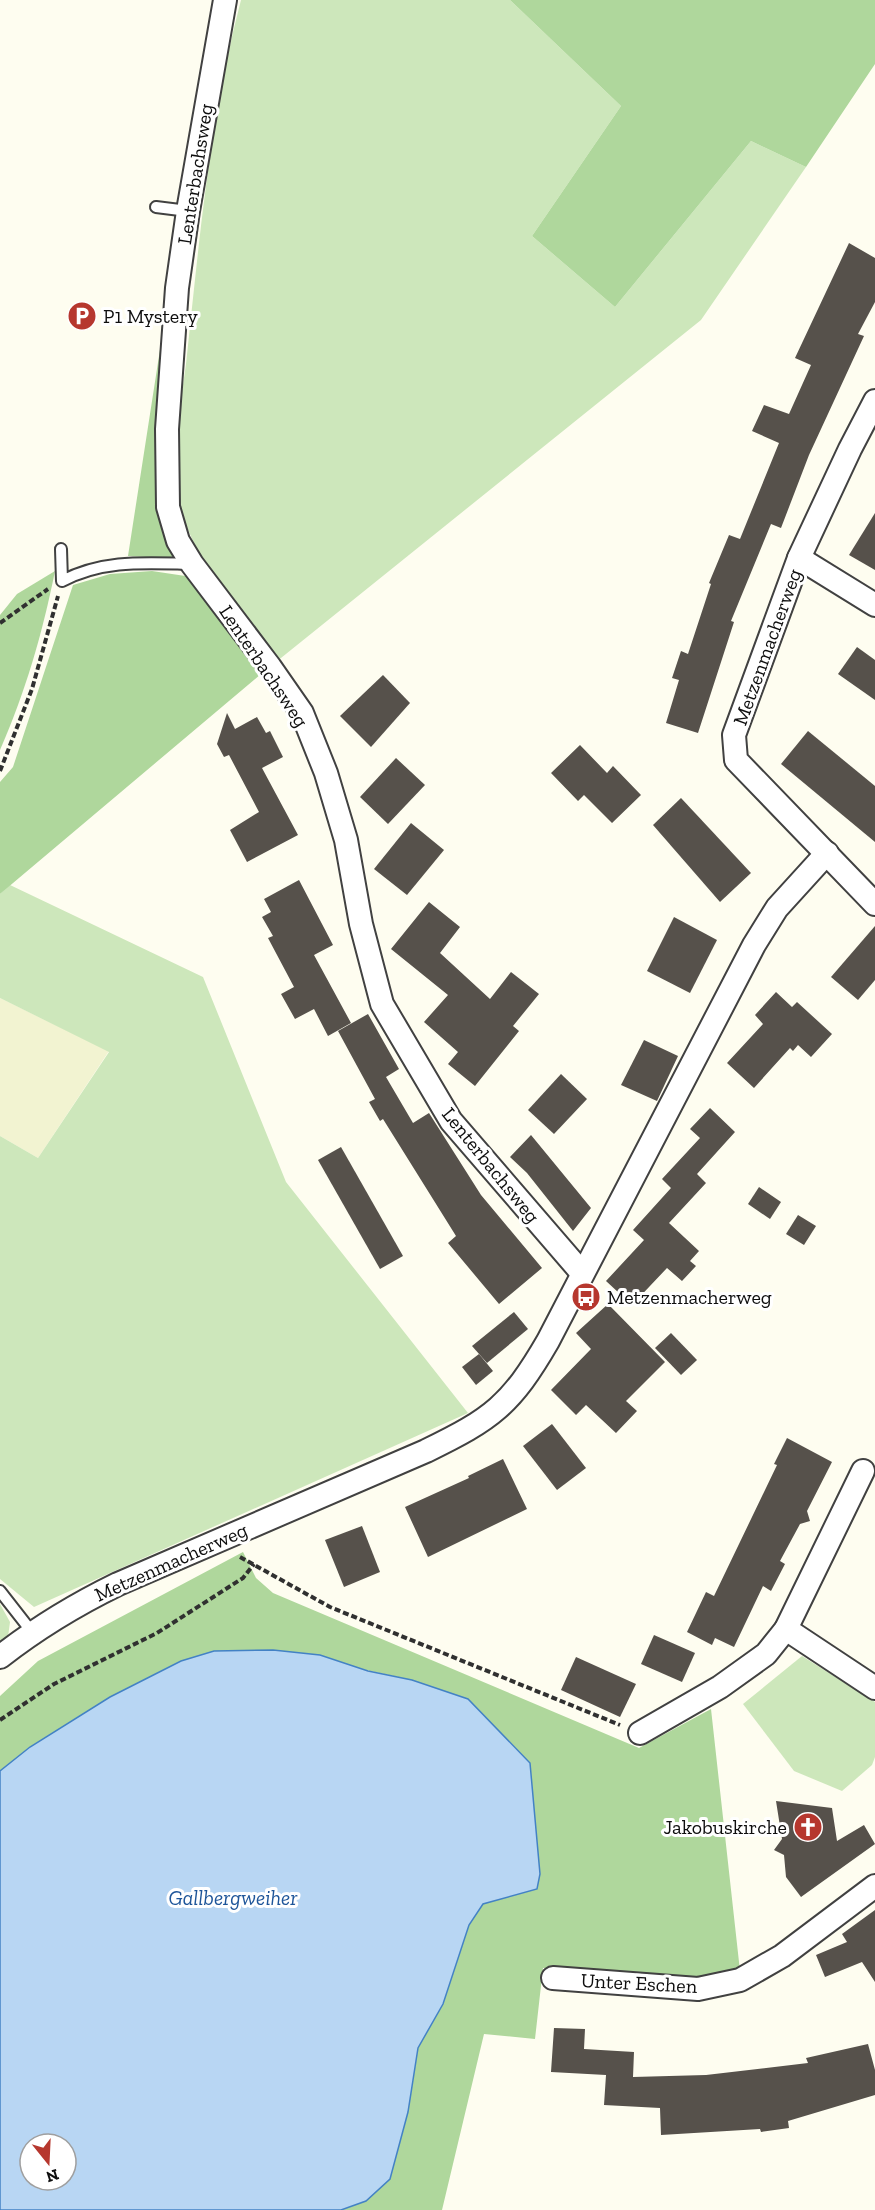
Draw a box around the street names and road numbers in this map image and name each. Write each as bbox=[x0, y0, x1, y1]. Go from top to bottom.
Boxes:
street label: Lenterbachsweg bbox=[172, 102, 218, 246]
street label: Metzenmacherweg bbox=[728, 565, 806, 729]
street label: Lenterbachsweg bbox=[214, 600, 314, 732]
street label: Lenterbachsweg bbox=[437, 1102, 545, 1228]
street label: Metzenmacherweg bbox=[91, 1518, 251, 1606]
street label: Unter Eschen bbox=[580, 1968, 698, 1998]

